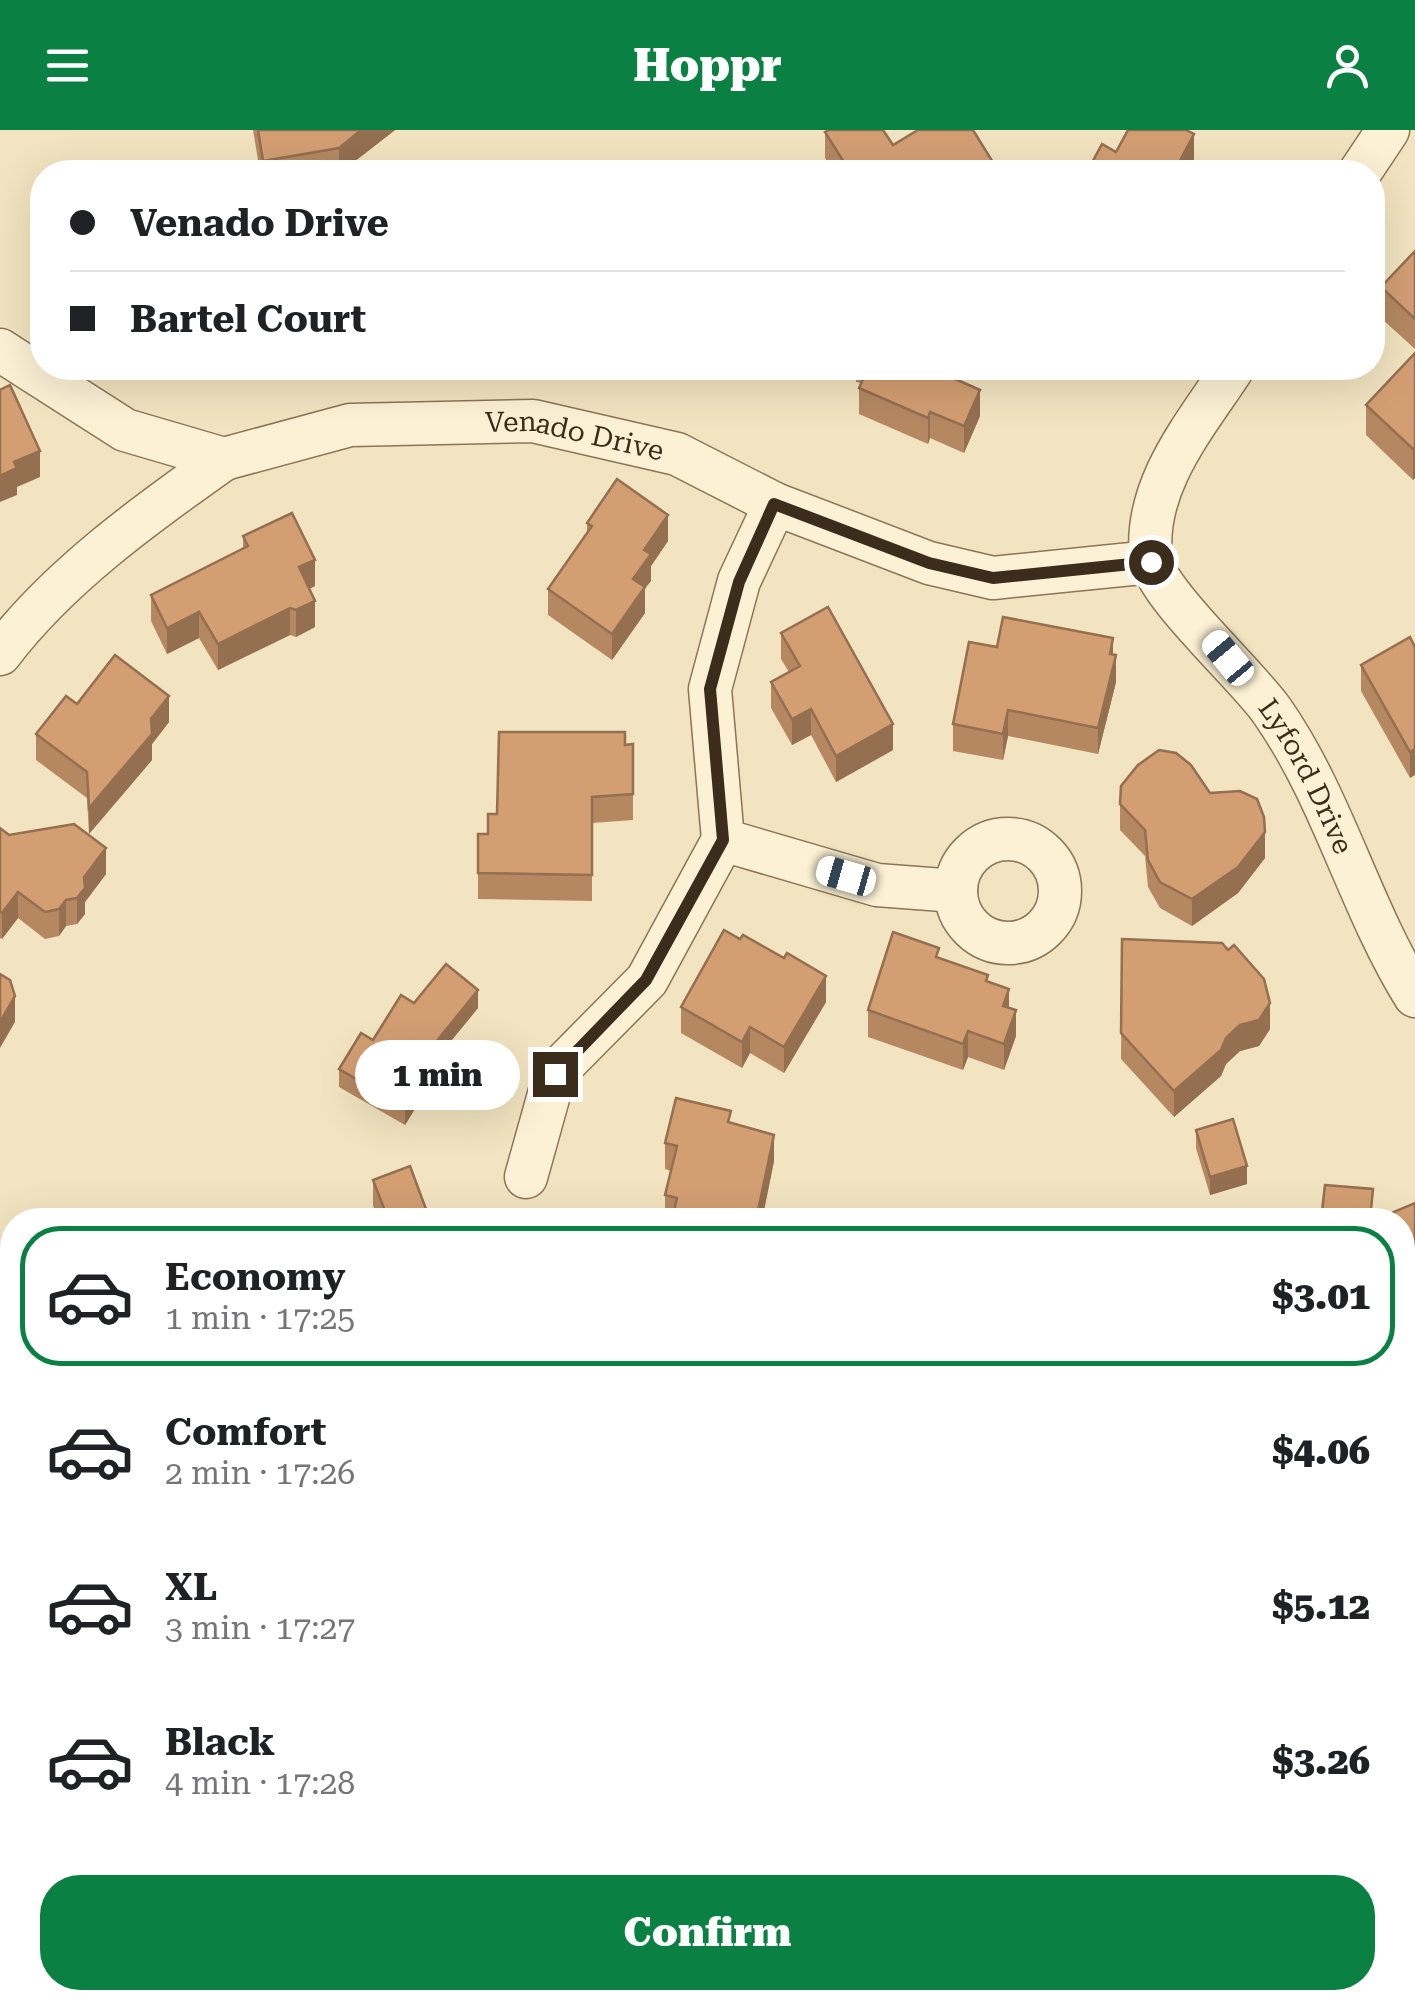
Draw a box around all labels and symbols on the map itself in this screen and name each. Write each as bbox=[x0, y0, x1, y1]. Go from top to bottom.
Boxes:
street label: Venado Drive bbox=[485, 405, 667, 467]
route start bbox=[1129, 540, 1174, 585]
car bbox=[1197, 625, 1259, 691]
street label: Lyford Drive bbox=[1252, 692, 1360, 859]
car bbox=[813, 853, 879, 899]
callout: 1 min bbox=[355, 1039, 520, 1109]
route end bbox=[533, 1052, 578, 1097]

